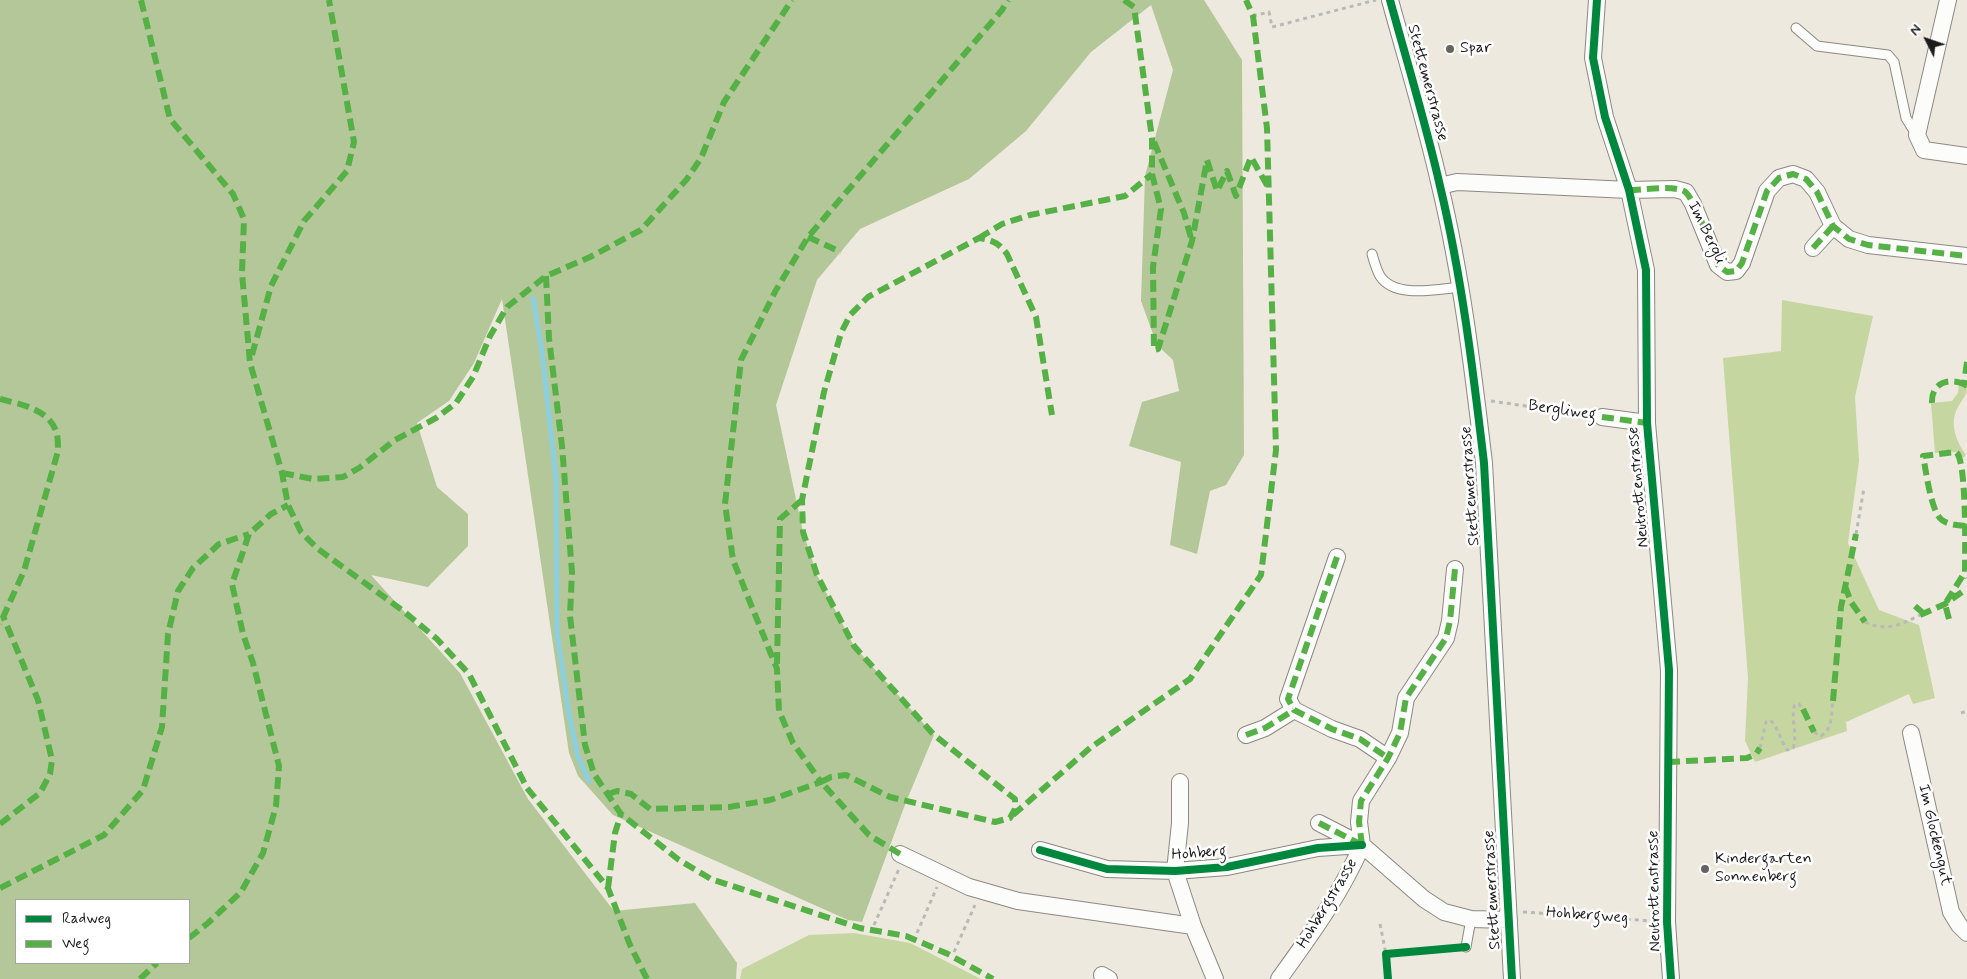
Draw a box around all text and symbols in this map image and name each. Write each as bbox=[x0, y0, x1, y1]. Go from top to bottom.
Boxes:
north arrow bbox=[1902, 15, 1952, 65]
text: N bbox=[1906, 21, 1926, 40]
street label: Stettemerstrasse bbox=[1402, 23, 1452, 143]
place label: Spar bbox=[1460, 39, 1492, 59]
marker: Spar bbox=[1444, 43, 1456, 55]
street label: Im Bergli bbox=[1683, 199, 1729, 267]
street label: Bergliweg bbox=[1527, 397, 1597, 425]
street label: Stettemerstrasse bbox=[1457, 426, 1485, 546]
street label: Neutrottenstrasse bbox=[1624, 426, 1654, 548]
street label: Im Glockengut bbox=[1913, 783, 1955, 887]
street label: Stettemerstrasse bbox=[1480, 830, 1506, 950]
street label: Neutrottenstrasse bbox=[1644, 830, 1666, 952]
street label: Hohberg bbox=[1171, 843, 1227, 865]
place label: Kindergarten Sonnenberg bbox=[1715, 850, 1812, 888]
street label: Hohbergstrasse bbox=[1294, 855, 1362, 953]
marker: Kindergarten Sonnenberg bbox=[1699, 863, 1711, 875]
legend bbox=[15, 899, 190, 964]
street label: Hohbergweg bbox=[1545, 904, 1629, 928]
text: Radweg bbox=[62, 909, 111, 929]
text: Weg bbox=[62, 934, 89, 954]

